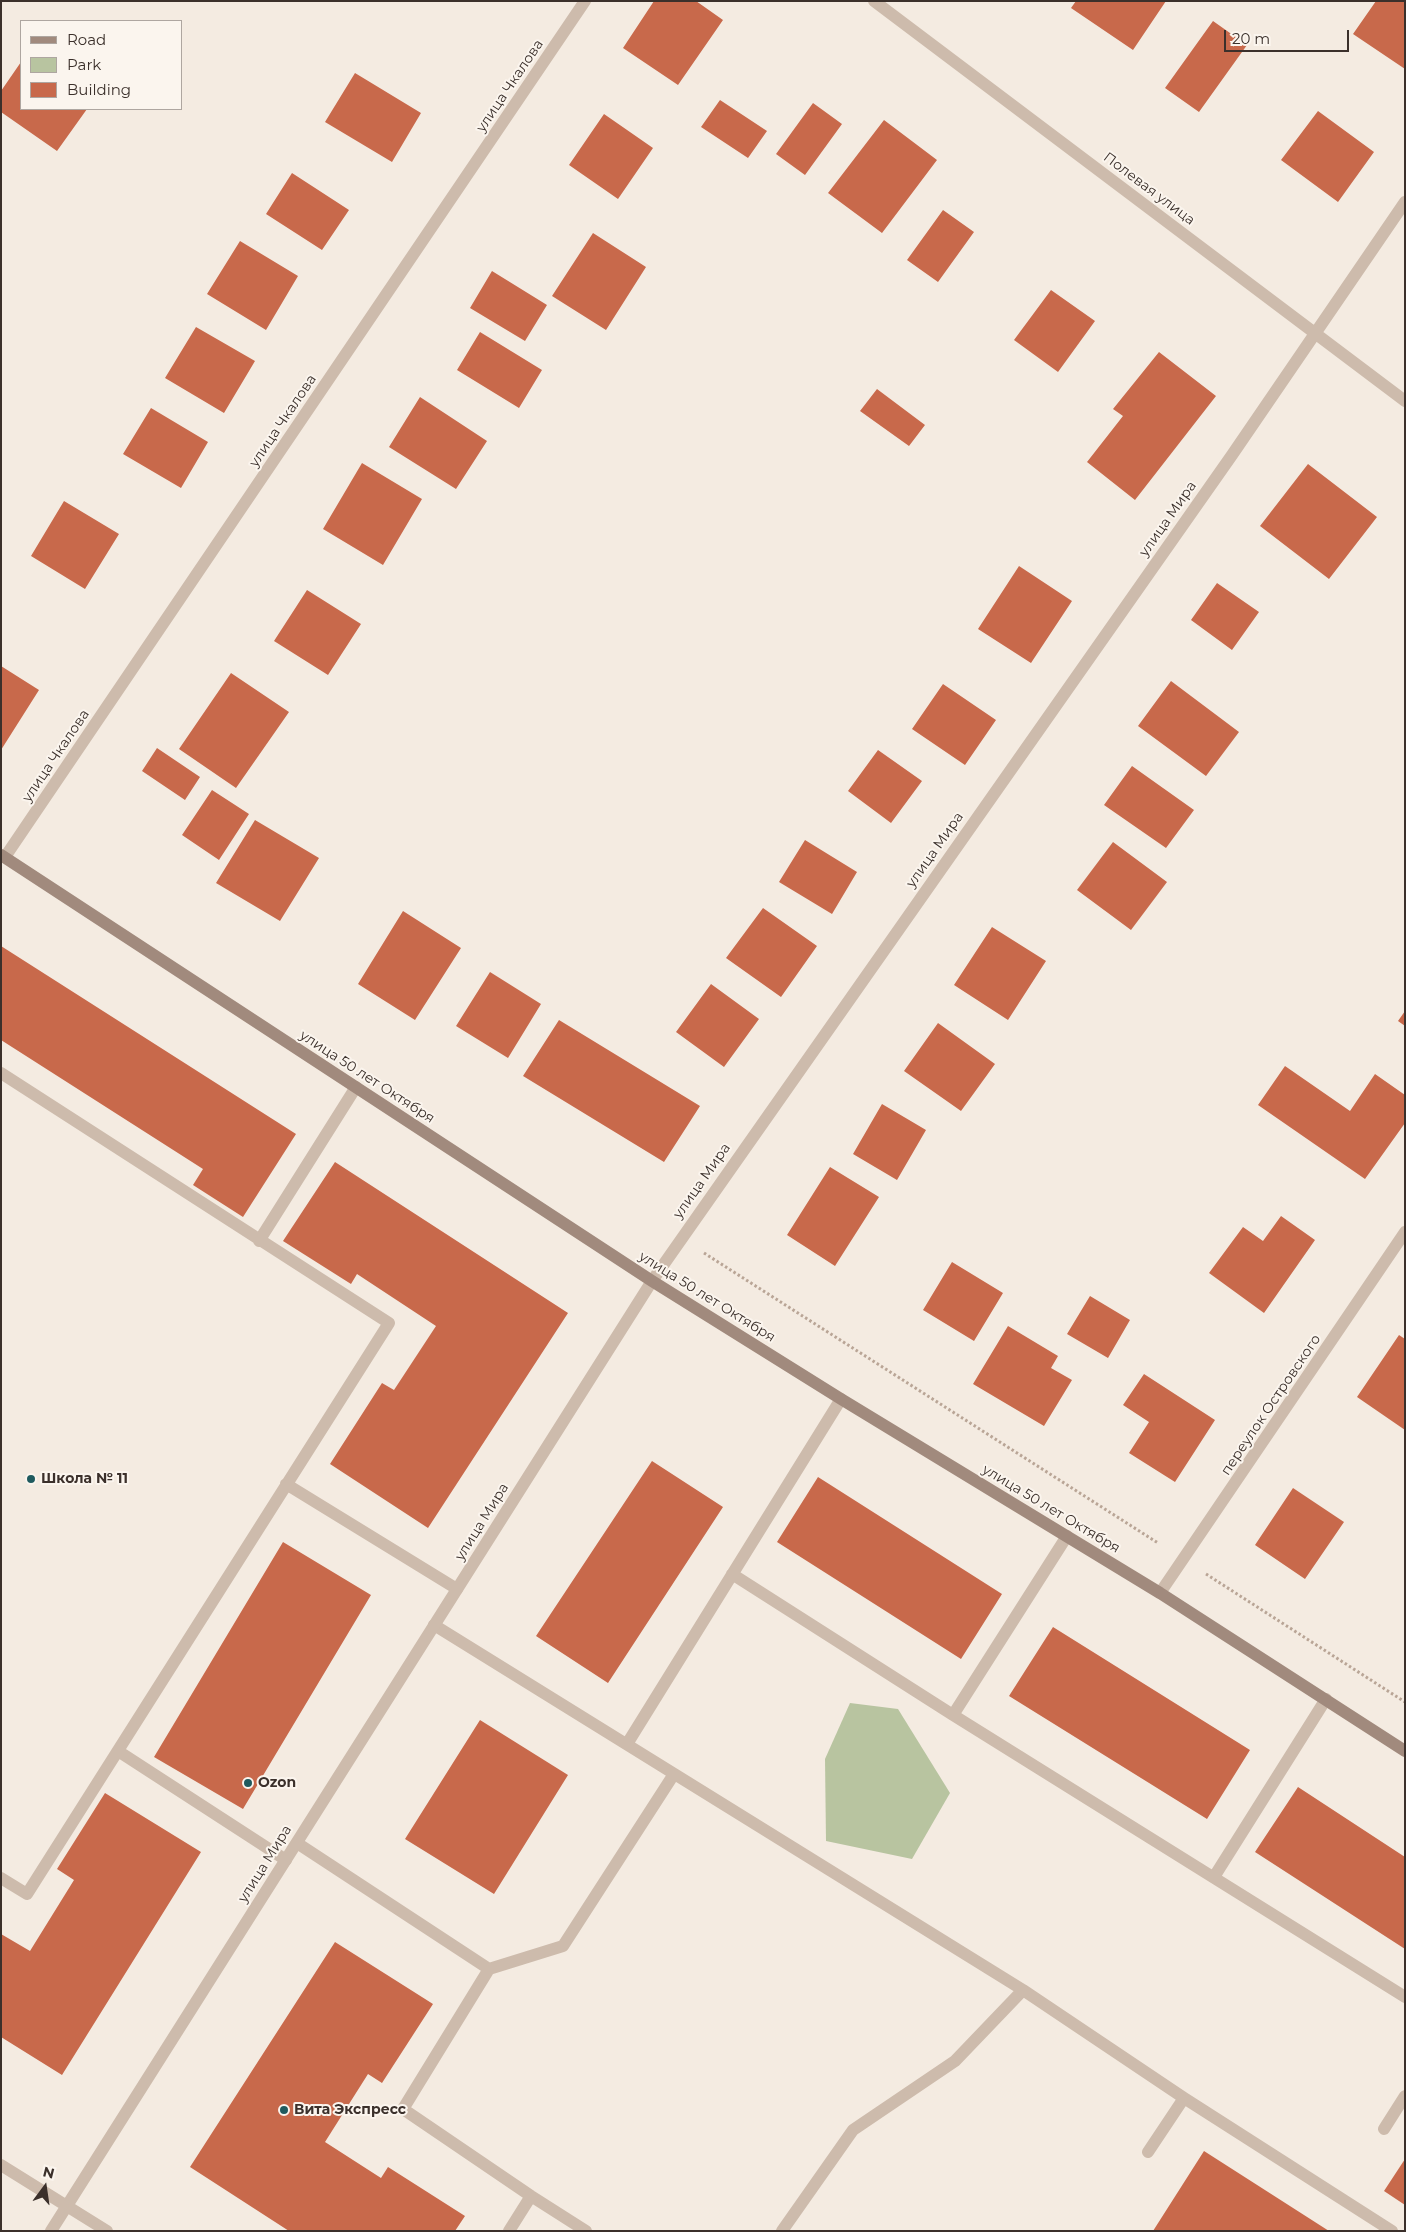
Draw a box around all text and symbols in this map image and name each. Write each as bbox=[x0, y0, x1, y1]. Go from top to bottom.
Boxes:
legend bbox=[20, 20, 182, 110]
scale bar bbox=[1226, 20, 1351, 52]
text: 20 m bbox=[1232, 29, 1270, 48]
text: Road bbox=[67, 30, 106, 49]
street label: улица Чкалова bbox=[473, 37, 547, 135]
text: Park bbox=[67, 55, 101, 74]
text: Building bbox=[67, 80, 131, 99]
street label: Полевая улица bbox=[1100, 149, 1198, 229]
street label: улица Чкалова bbox=[246, 372, 320, 470]
street label: улица Мира bbox=[1136, 478, 1200, 560]
street label: улица Чкалова bbox=[19, 707, 93, 805]
street label: улица Мира bbox=[903, 809, 967, 891]
street label: улица 50 лет Октября bbox=[296, 1027, 438, 1127]
street label: улица Мира bbox=[670, 1140, 734, 1222]
street label: улица 50 лет Октября bbox=[636, 1248, 778, 1346]
street label: переулок Островского bbox=[1217, 1331, 1325, 1479]
street label: улица 50 лет Октября bbox=[979, 1461, 1123, 1557]
place label: Школа № 11 bbox=[41, 1471, 128, 1487]
marker: Школа № 11 bbox=[25, 1473, 37, 1485]
street label: улица Мира bbox=[452, 1480, 512, 1564]
place label: Ozon bbox=[258, 1775, 296, 1791]
marker: Ozon bbox=[242, 1777, 254, 1789]
street label: улица Мира bbox=[235, 1822, 295, 1906]
place label: Вита Экспресс bbox=[294, 2102, 406, 2118]
marker: Вита Экспресс bbox=[278, 2104, 290, 2116]
north arrow bbox=[20, 2162, 70, 2212]
text: N bbox=[41, 2162, 56, 2183]

